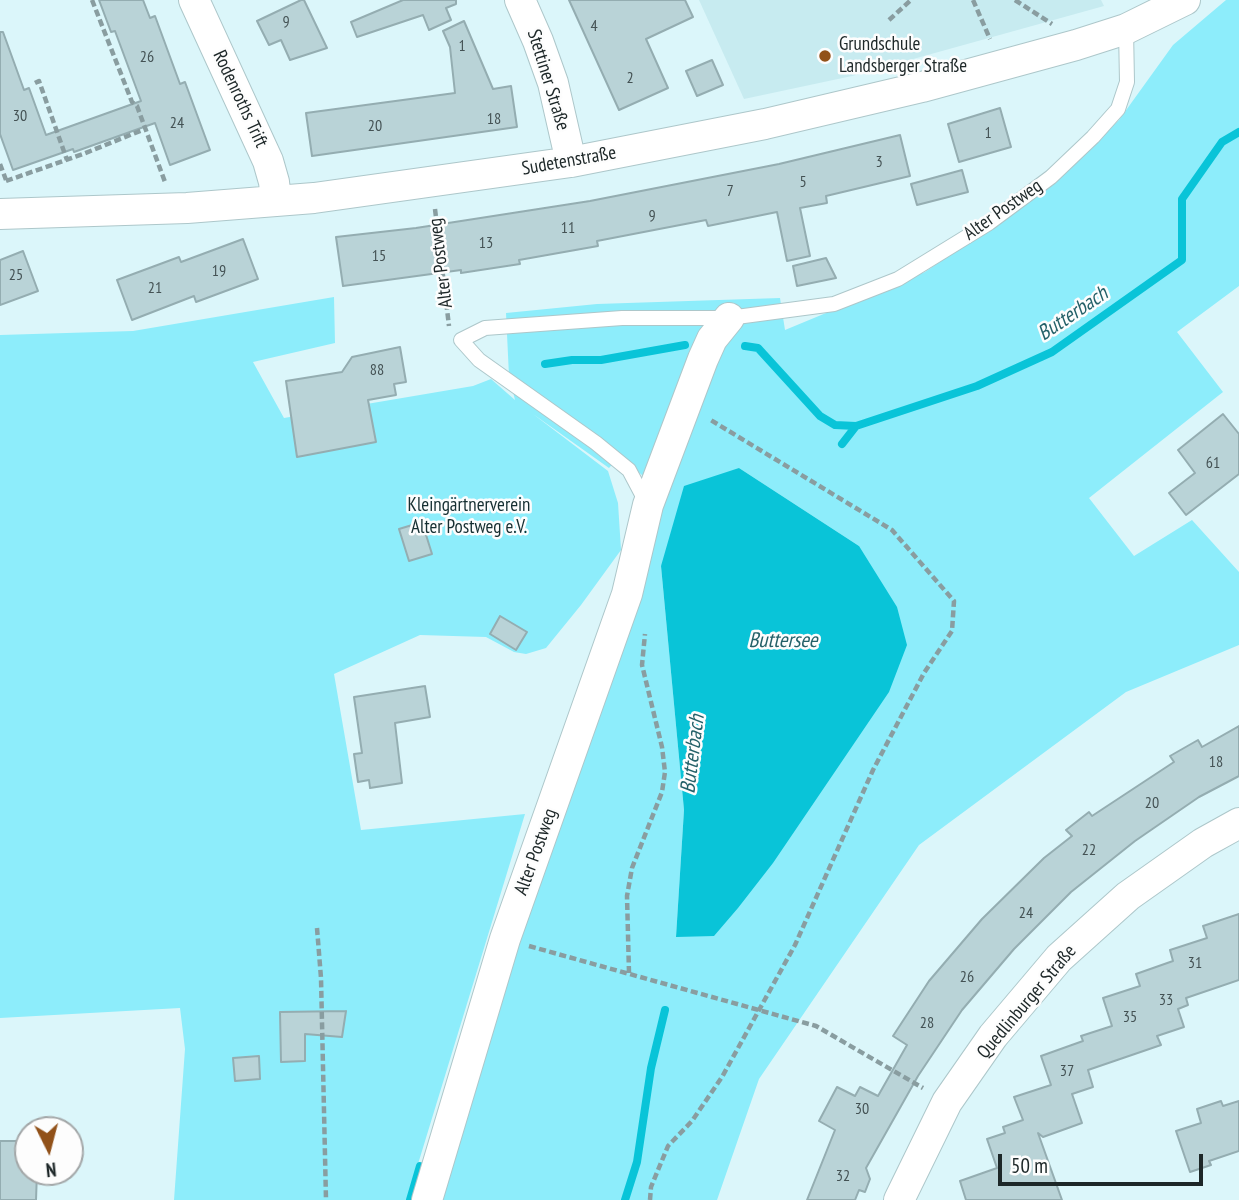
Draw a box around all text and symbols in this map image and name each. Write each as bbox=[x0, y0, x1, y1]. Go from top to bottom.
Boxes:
house number: 9 bbox=[282, 12, 290, 32]
house number: 4 bbox=[590, 16, 598, 36]
street label: Stettiner Straße bbox=[522, 27, 574, 133]
place label: Grundschule Landsberger Straße bbox=[839, 34, 967, 78]
house number: 1 bbox=[458, 36, 466, 56]
house number: 26 bbox=[140, 47, 154, 67]
street label: Rodenroths Trift bbox=[208, 47, 272, 151]
marker: Grundschule Landsberger Straße bbox=[817, 48, 833, 64]
house number: 2 bbox=[626, 68, 634, 88]
house number: 30 bbox=[13, 106, 27, 126]
house number: 18 bbox=[487, 109, 501, 129]
house number: 24 bbox=[170, 113, 184, 133]
house number: 20 bbox=[368, 116, 382, 136]
house number: 1 bbox=[984, 123, 992, 143]
street label: Sudetenstraße bbox=[520, 142, 618, 180]
house number: 3 bbox=[875, 152, 883, 172]
house number: 5 bbox=[799, 172, 807, 192]
street label: Alter Postweg bbox=[959, 175, 1047, 245]
house number: 7 bbox=[726, 181, 734, 201]
house number: 9 bbox=[648, 206, 656, 226]
street label: Alter Postweg bbox=[424, 217, 458, 309]
house number: 11 bbox=[561, 218, 575, 238]
house number: 13 bbox=[479, 233, 493, 253]
house number: 15 bbox=[372, 246, 386, 266]
house number: 19 bbox=[212, 261, 226, 281]
house number: 25 bbox=[9, 265, 23, 285]
house number: 21 bbox=[148, 278, 162, 298]
water label: Butterbach bbox=[1033, 281, 1113, 347]
house number: 88 bbox=[370, 360, 384, 380]
house number: 61 bbox=[1206, 453, 1220, 473]
park label: Kleingärtnerverein Alter Postweg e.V. bbox=[408, 495, 530, 539]
water label: Buttersee bbox=[748, 628, 818, 654]
water label: Butterbach bbox=[676, 713, 710, 795]
house number: 18 bbox=[1209, 752, 1223, 772]
house number: 20 bbox=[1145, 793, 1159, 813]
street label: Alter Postweg bbox=[510, 806, 562, 898]
house number: 22 bbox=[1082, 840, 1096, 860]
house number: 24 bbox=[1019, 903, 1033, 923]
street label: Quedlinburger Straße bbox=[973, 940, 1081, 1064]
house number: 31 bbox=[1188, 953, 1202, 973]
house number: 26 bbox=[960, 967, 974, 987]
house number: 33 bbox=[1159, 990, 1173, 1010]
house number: 35 bbox=[1123, 1007, 1137, 1027]
house number: 28 bbox=[920, 1013, 934, 1033]
house number: 37 bbox=[1060, 1061, 1074, 1081]
house number: 30 bbox=[855, 1099, 869, 1119]
north arrow bbox=[14, 1116, 84, 1186]
scale bar bbox=[1001, 1140, 1206, 1184]
text: 50 m bbox=[1011, 1152, 1048, 1179]
text: N bbox=[45, 1157, 57, 1182]
house number: 32 bbox=[836, 1166, 850, 1186]

